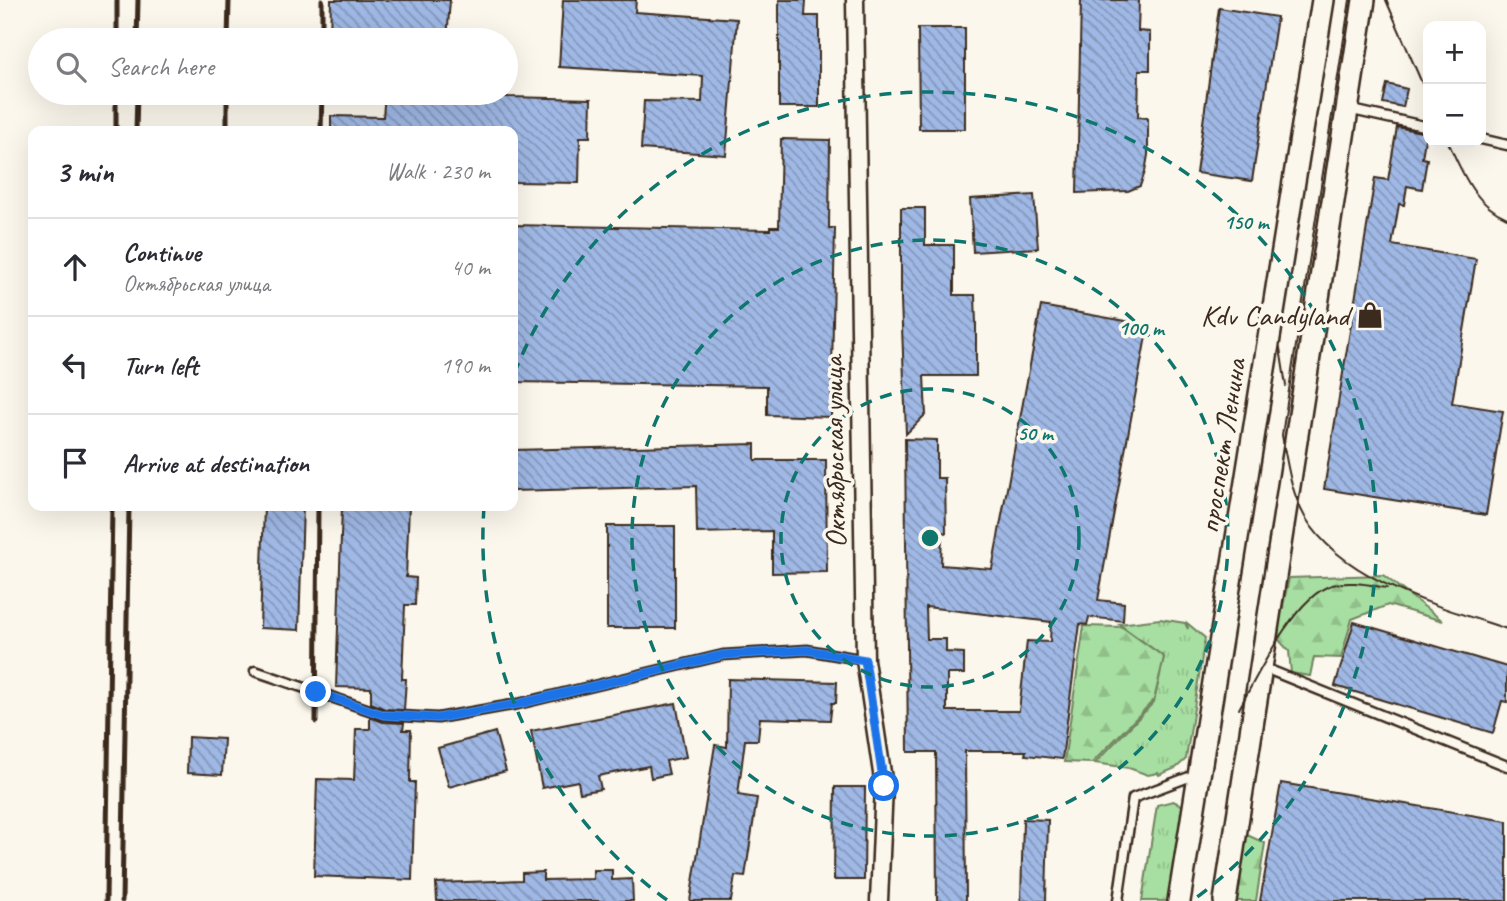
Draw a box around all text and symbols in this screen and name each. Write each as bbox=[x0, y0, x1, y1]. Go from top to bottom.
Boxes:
map controls bbox=[1423, 21, 1486, 147]
button: + bbox=[1423, 21, 1486, 84]
search box bbox=[28, 28, 518, 105]
icon: search bbox=[52, 48, 90, 86]
text: Search here bbox=[108, 50, 214, 83]
button: − bbox=[1423, 84, 1486, 147]
text: 3 min bbox=[56, 153, 113, 191]
text: Walk · 230 m bbox=[386, 157, 490, 186]
text: 150 m bbox=[1223, 209, 1271, 235]
text: Continue bbox=[123, 236, 201, 269]
icon: ahead bbox=[56, 248, 94, 286]
text: 40 m bbox=[451, 253, 490, 282]
text: Октябрьская улица bbox=[123, 269, 270, 298]
place label: Kdv Candyland bbox=[1201, 296, 1353, 334]
shop icon: Kdv Candyland bbox=[1355, 300, 1385, 330]
text: 100 m bbox=[1118, 315, 1166, 341]
icon: left bbox=[56, 346, 94, 384]
text: Turn left bbox=[123, 349, 198, 382]
text: 190 m bbox=[441, 351, 490, 380]
street label: Октябрьская улица bbox=[813, 353, 855, 548]
street label: проспект Ленина bbox=[1189, 354, 1255, 536]
text: 50 m bbox=[1017, 420, 1055, 446]
icon: arrive bbox=[56, 444, 94, 482]
text: Arrive at destination bbox=[123, 447, 309, 480]
centre of rings bbox=[918, 526, 942, 550]
route end bbox=[300, 676, 331, 707]
route start bbox=[868, 770, 899, 801]

